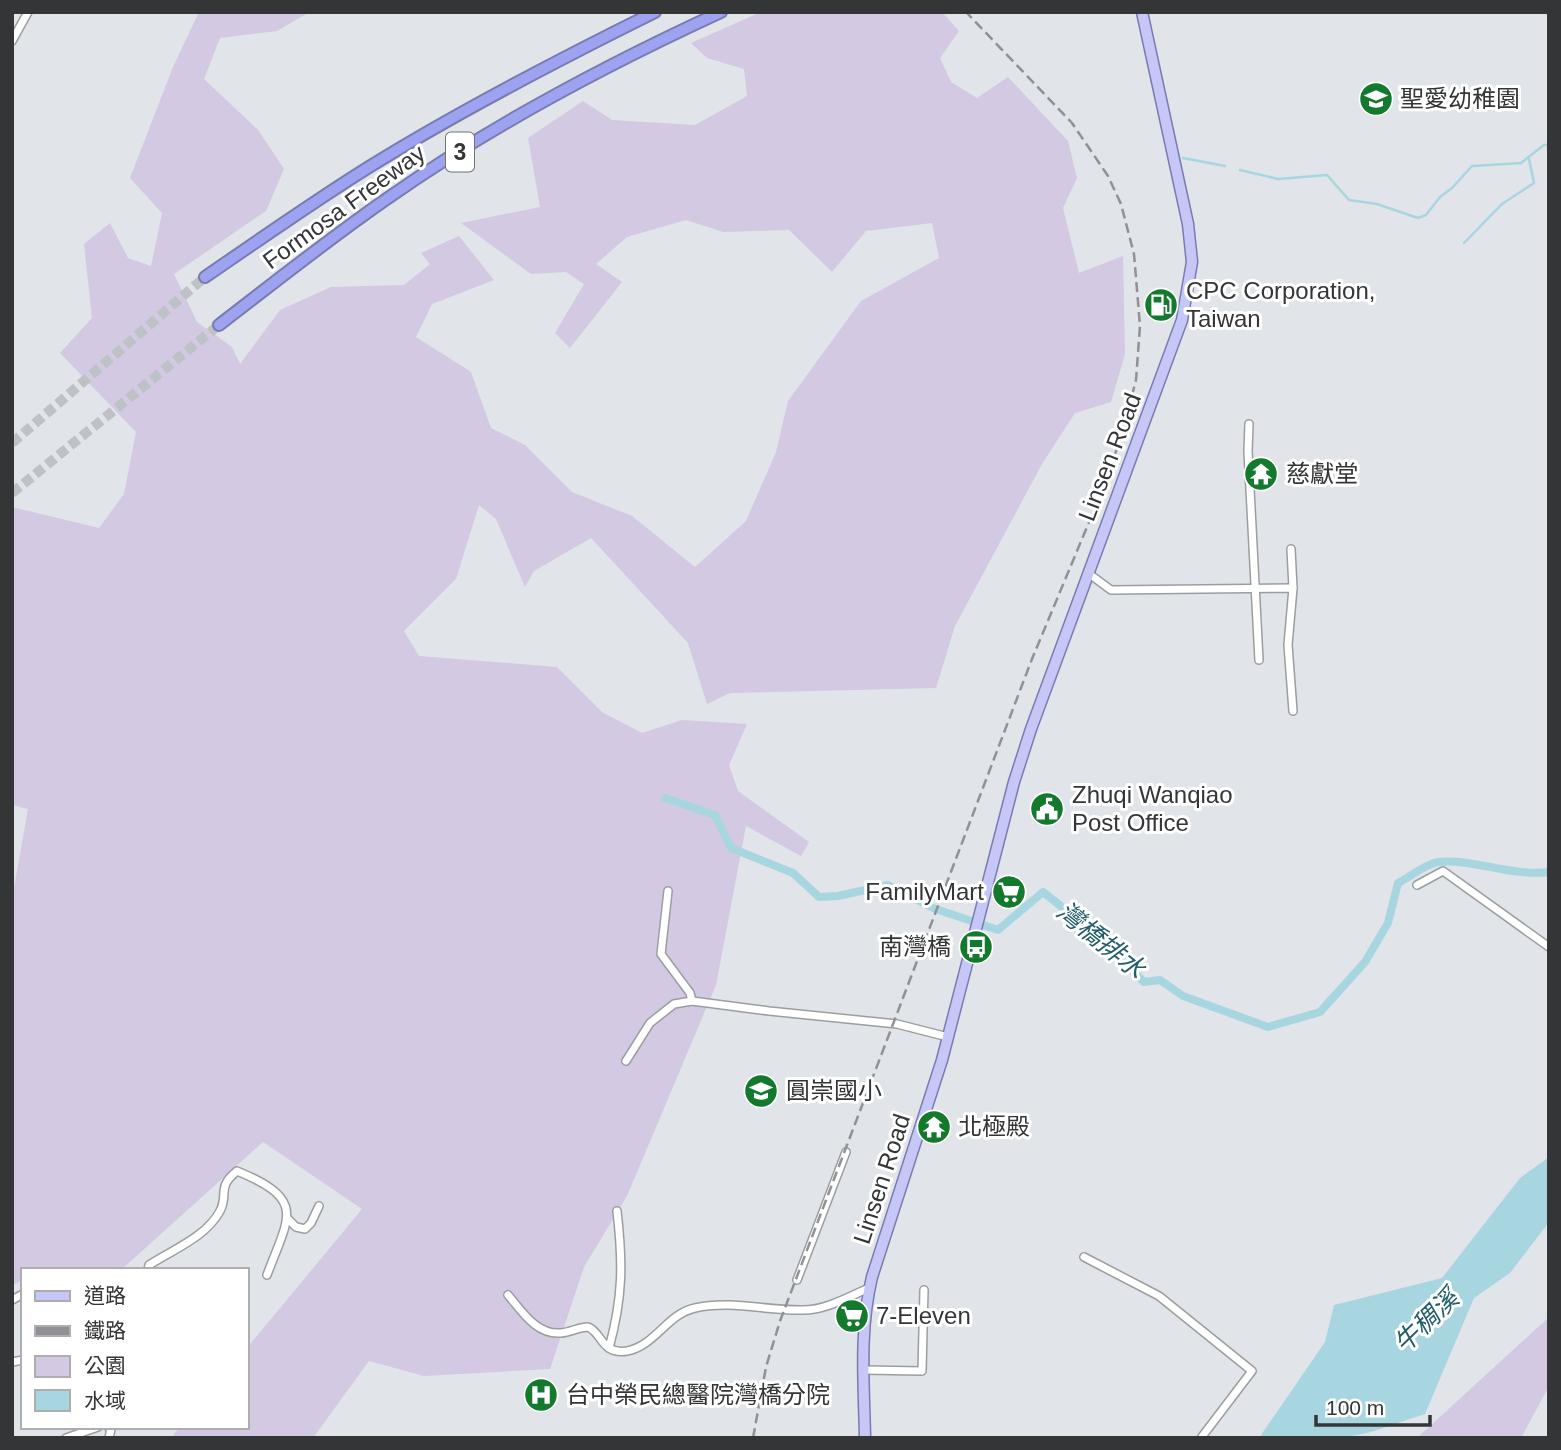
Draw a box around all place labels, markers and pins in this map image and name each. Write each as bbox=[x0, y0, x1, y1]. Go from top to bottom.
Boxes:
school or university icon: 聖愛幼稚園 bbox=[1357, 80, 1395, 118]
place label: 聖愛幼稚園 bbox=[1400, 85, 1520, 112]
place label: CPC Corporation, Taiwan bbox=[1186, 277, 1375, 332]
fuel station icon: CPC Corporation, Taiwan bbox=[1142, 286, 1180, 324]
temple icon: 慈獻堂 bbox=[1242, 455, 1280, 493]
place label: 慈獻堂 bbox=[1286, 460, 1358, 487]
place label: Zhuqi Wanqiao Post Office bbox=[1072, 781, 1233, 836]
public building icon: Zhuqi Wanqiao Post Office bbox=[1028, 790, 1066, 828]
supermarket icon: FamilyMart bbox=[990, 873, 1028, 911]
place label: FamilyMart bbox=[865, 878, 984, 905]
bus stop icon: 南灣橋 bbox=[957, 928, 995, 966]
place label: 南灣橋 bbox=[879, 933, 951, 960]
school or university icon: 圓崇國小 bbox=[742, 1072, 780, 1110]
place label: 圓崇國小 bbox=[786, 1077, 882, 1104]
temple icon: 北極殿 bbox=[915, 1108, 953, 1146]
place label: 北極殿 bbox=[958, 1113, 1030, 1140]
supermarket icon: 7-Eleven bbox=[833, 1297, 871, 1335]
place label: 7-Eleven bbox=[876, 1302, 971, 1329]
hospital icon: 台中榮民總醫院灣橋分院 bbox=[522, 1376, 560, 1414]
place label: 台中榮民總醫院灣橋分院 bbox=[566, 1381, 830, 1408]

